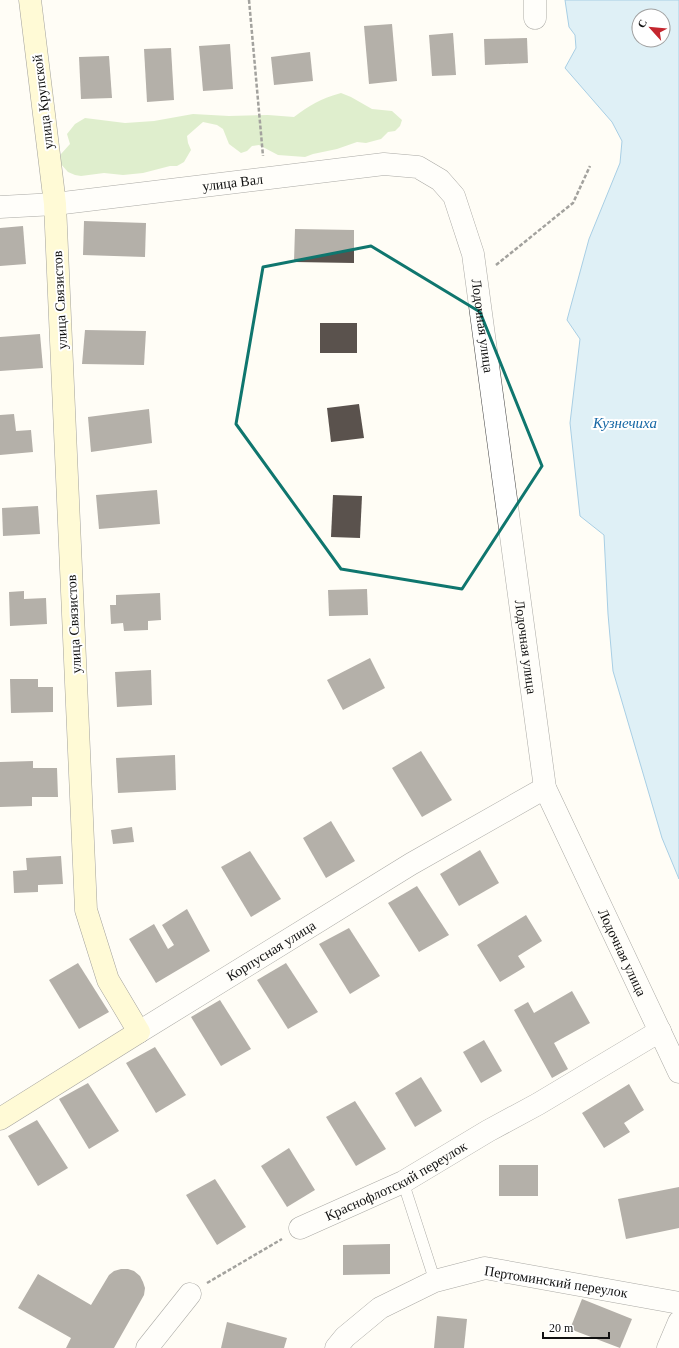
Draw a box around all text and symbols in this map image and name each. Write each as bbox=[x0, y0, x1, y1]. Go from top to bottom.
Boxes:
north arrow bbox=[631, 8, 671, 48]
text: С bbox=[635, 17, 649, 30]
street label: улица Крупской bbox=[30, 53, 56, 150]
street label: улица Вал bbox=[202, 171, 264, 194]
street label: улица Связистов bbox=[50, 250, 70, 350]
street label: Лодочная улица bbox=[469, 278, 497, 375]
water label: Кузнечиха bbox=[592, 415, 657, 431]
street label: улица Связистов bbox=[64, 574, 84, 674]
street label: Лодочная улица bbox=[512, 599, 540, 696]
street label: Лодочная улица bbox=[596, 906, 650, 999]
street label: Корпусная улица bbox=[224, 917, 319, 984]
street label: Краснофлотский переулок bbox=[323, 1138, 470, 1223]
street label: Пертоминский переулок bbox=[483, 1263, 629, 1301]
scale bar bbox=[543, 1314, 609, 1340]
text: 20 m bbox=[549, 1321, 574, 1335]

